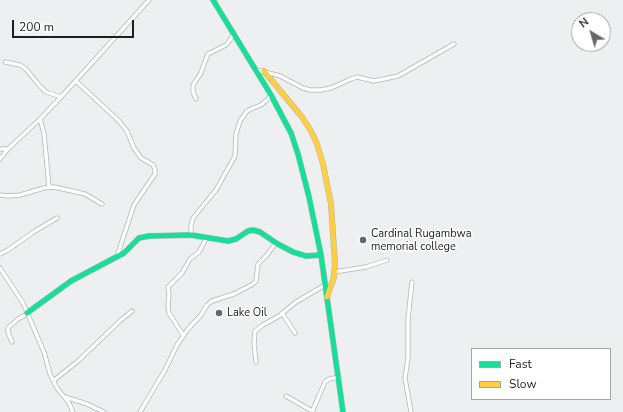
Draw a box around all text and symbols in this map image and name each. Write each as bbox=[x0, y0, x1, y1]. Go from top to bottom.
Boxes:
scale bar bbox=[14, 12, 136, 38]
north arrow bbox=[571, 12, 611, 52]
text: N bbox=[576, 14, 592, 31]
text: 200 m bbox=[19, 19, 54, 35]
place label: Cardinal Rugambwa memorial college bbox=[371, 227, 472, 253]
marker: Cardinal Rugambwa memorial college bbox=[358, 235, 368, 245]
place label: Lake Oil bbox=[227, 306, 267, 320]
marker: Lake Oil bbox=[214, 308, 224, 318]
legend bbox=[471, 348, 611, 400]
text: Fast bbox=[509, 356, 532, 372]
text: Slow bbox=[509, 376, 537, 392]

